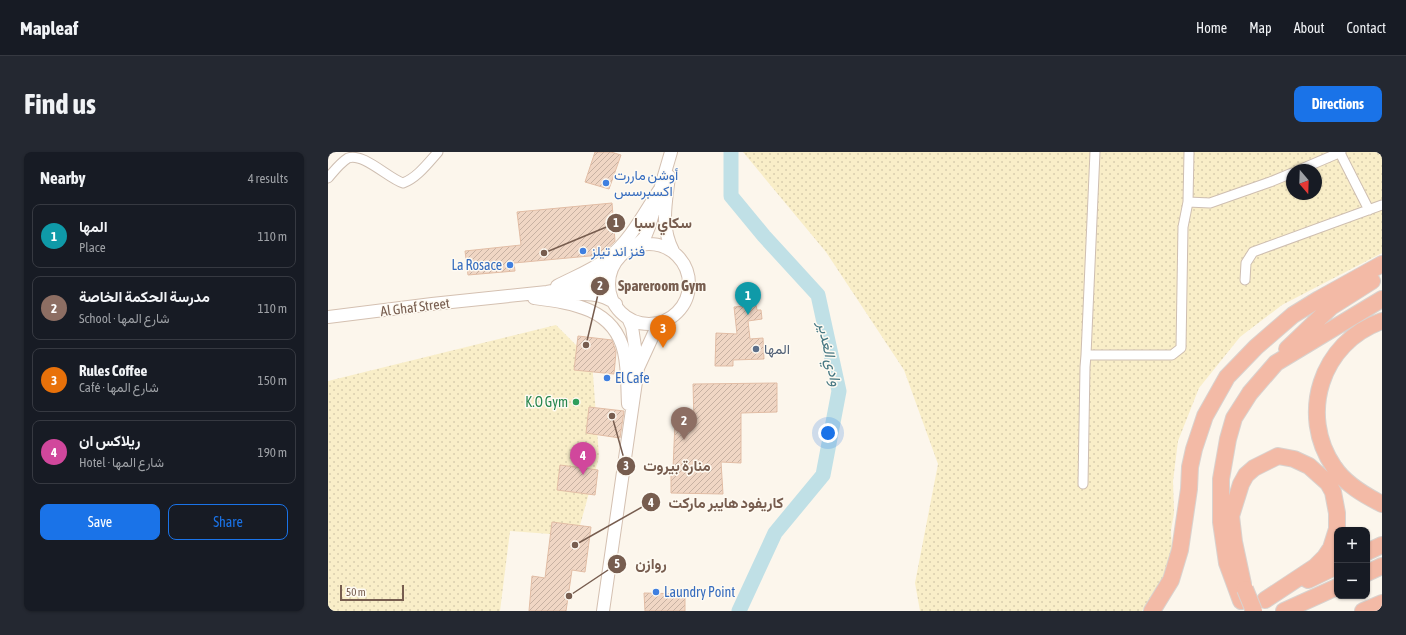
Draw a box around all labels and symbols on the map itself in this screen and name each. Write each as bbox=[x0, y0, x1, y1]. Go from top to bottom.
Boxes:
north arrow bbox=[1286, 164, 1322, 200]
place label: أوشن ماررت اكسبرسس bbox=[614, 167, 678, 200]
marker: أوشن ماررت اكسبرسس bbox=[601, 178, 611, 188]
callout: سكاي سبا bbox=[606, 209, 700, 236]
text: سكاي سبا bbox=[634, 214, 692, 236]
text: 1 bbox=[613, 216, 619, 230]
place label: فنز اند تيلز bbox=[590, 243, 645, 260]
marker: فنز اند تيلز bbox=[578, 246, 588, 256]
place label: La Rosace bbox=[452, 257, 502, 273]
marker: La Rosace bbox=[505, 260, 515, 270]
callout: Spareroom Gym bbox=[590, 272, 714, 299]
text: Spareroom Gym bbox=[618, 277, 706, 294]
text: 2 bbox=[597, 279, 603, 293]
pin: 1 bbox=[735, 282, 761, 315]
street label: Al Ghaf Street bbox=[379, 295, 451, 319]
pin: 3 bbox=[650, 315, 676, 348]
water label: وادي الغدير bbox=[811, 319, 845, 389]
place label: المه‍ا bbox=[764, 341, 790, 358]
marker: المه‍ا bbox=[751, 344, 761, 354]
place label: El Cafe bbox=[615, 370, 650, 386]
marker: El Cafe bbox=[602, 373, 612, 383]
place label: K.O Gym bbox=[525, 394, 568, 410]
marker: K.O Gym bbox=[571, 397, 581, 407]
pin: 2 bbox=[671, 407, 697, 440]
your location bbox=[818, 423, 838, 443]
pin: 4 bbox=[570, 442, 596, 475]
callout: منارة بيروت bbox=[616, 453, 719, 480]
text: منارة بيروت bbox=[643, 457, 711, 475]
text: 3 bbox=[623, 459, 629, 473]
callout: كاريفود هايبر ماركت bbox=[641, 489, 792, 516]
text: كاريفود هايبر ماركت bbox=[669, 494, 784, 512]
text: 4 bbox=[647, 496, 654, 510]
callout: روازن bbox=[607, 551, 675, 578]
text: روازن bbox=[635, 555, 667, 573]
text: 5 bbox=[614, 557, 620, 571]
scale bar bbox=[340, 583, 404, 602]
place label: Laundry Point bbox=[664, 584, 735, 600]
marker: Laundry Point bbox=[651, 587, 661, 597]

